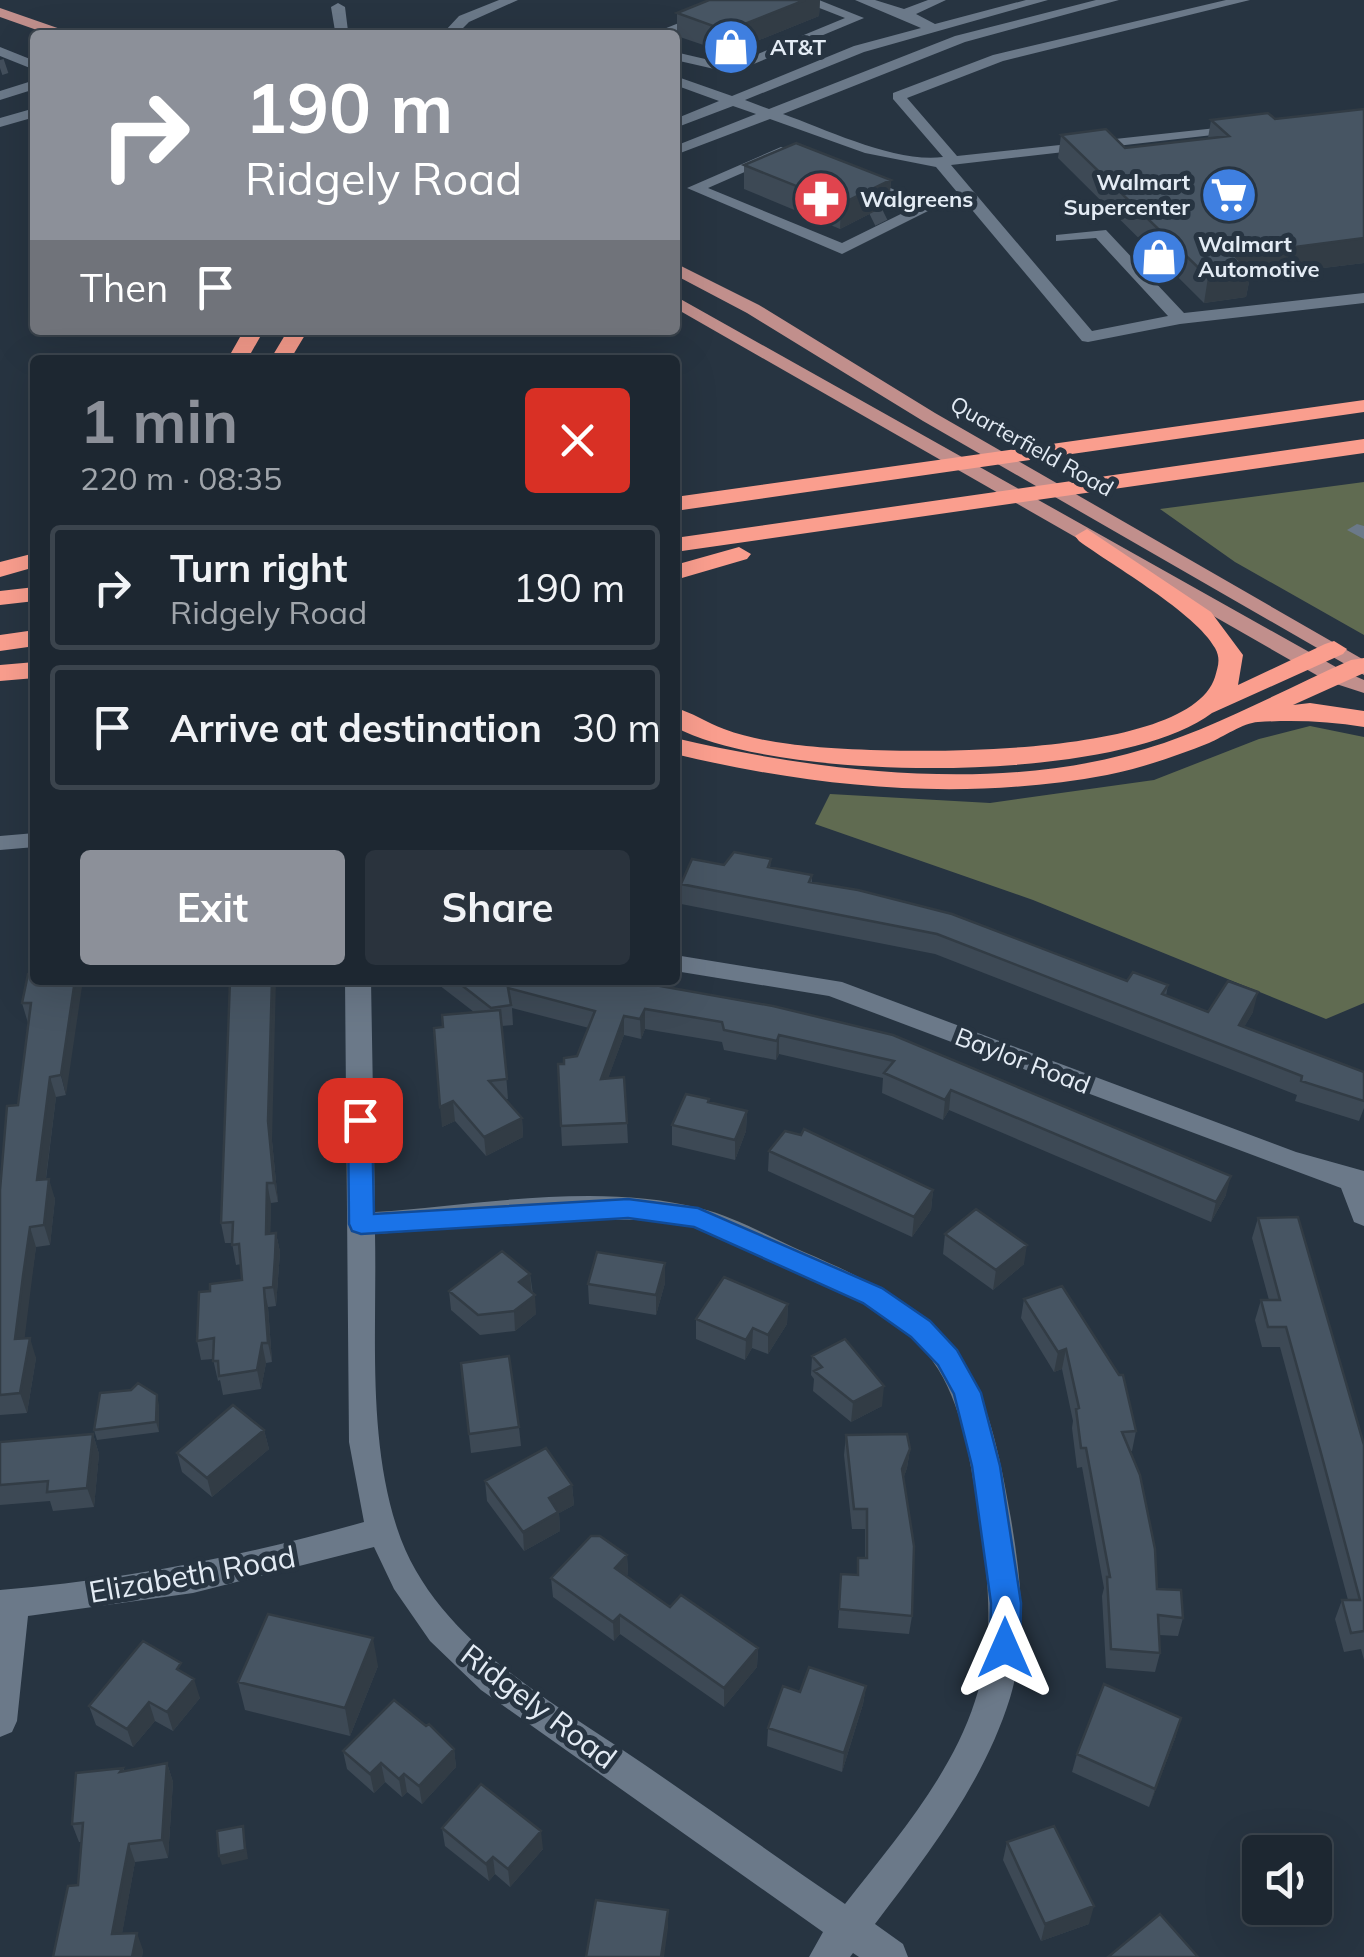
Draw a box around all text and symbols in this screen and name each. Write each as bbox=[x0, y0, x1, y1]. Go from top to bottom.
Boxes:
shop icon: AT&T bbox=[701, 17, 761, 77]
place label: AT&T bbox=[770, 33, 826, 61]
text: 190 m bbox=[245, 63, 453, 151]
icon: right bbox=[80, 70, 210, 200]
text: Ridgely Road bbox=[245, 150, 522, 206]
supermarket icon: Walmart Supercenter bbox=[1199, 165, 1259, 225]
place label: Walmart Supercenter bbox=[1063, 168, 1190, 221]
pharmacy icon: Walgreens bbox=[791, 169, 851, 229]
place label: Walgreens bbox=[860, 185, 973, 213]
shop icon: Walmart Automotive bbox=[1129, 227, 1189, 287]
place label: Walmart Automotive bbox=[1198, 230, 1319, 283]
icon: arrive bbox=[188, 260, 243, 315]
text: Then bbox=[80, 264, 168, 312]
text: 1 min bbox=[80, 383, 238, 458]
button: close bbox=[525, 388, 630, 493]
street label: Quarterfield Road bbox=[945, 390, 1119, 502]
text: 220 m · 08:35 bbox=[80, 458, 282, 498]
text: Turn right bbox=[170, 544, 347, 592]
icon: right bbox=[85, 560, 140, 615]
text: 190 m bbox=[513, 564, 625, 612]
text: Ridgely Road bbox=[170, 592, 367, 632]
icon: arrive bbox=[85, 700, 140, 755]
text: Arrive at destination bbox=[170, 704, 542, 752]
text: 30 m bbox=[572, 704, 661, 752]
button: Exit bbox=[80, 850, 345, 965]
button: Share bbox=[365, 850, 630, 965]
street label: Baylor Road bbox=[951, 1020, 1095, 1100]
pin bbox=[318, 1078, 403, 1163]
icon: arrive bbox=[333, 1093, 388, 1148]
street label: Elizabeth Road bbox=[86, 1537, 298, 1611]
position arrow bbox=[953, 1596, 1057, 1700]
street label: Ridgely Road bbox=[454, 1635, 624, 1777]
map controls bbox=[1242, 1835, 1332, 1925]
button: sound bbox=[1242, 1835, 1332, 1925]

